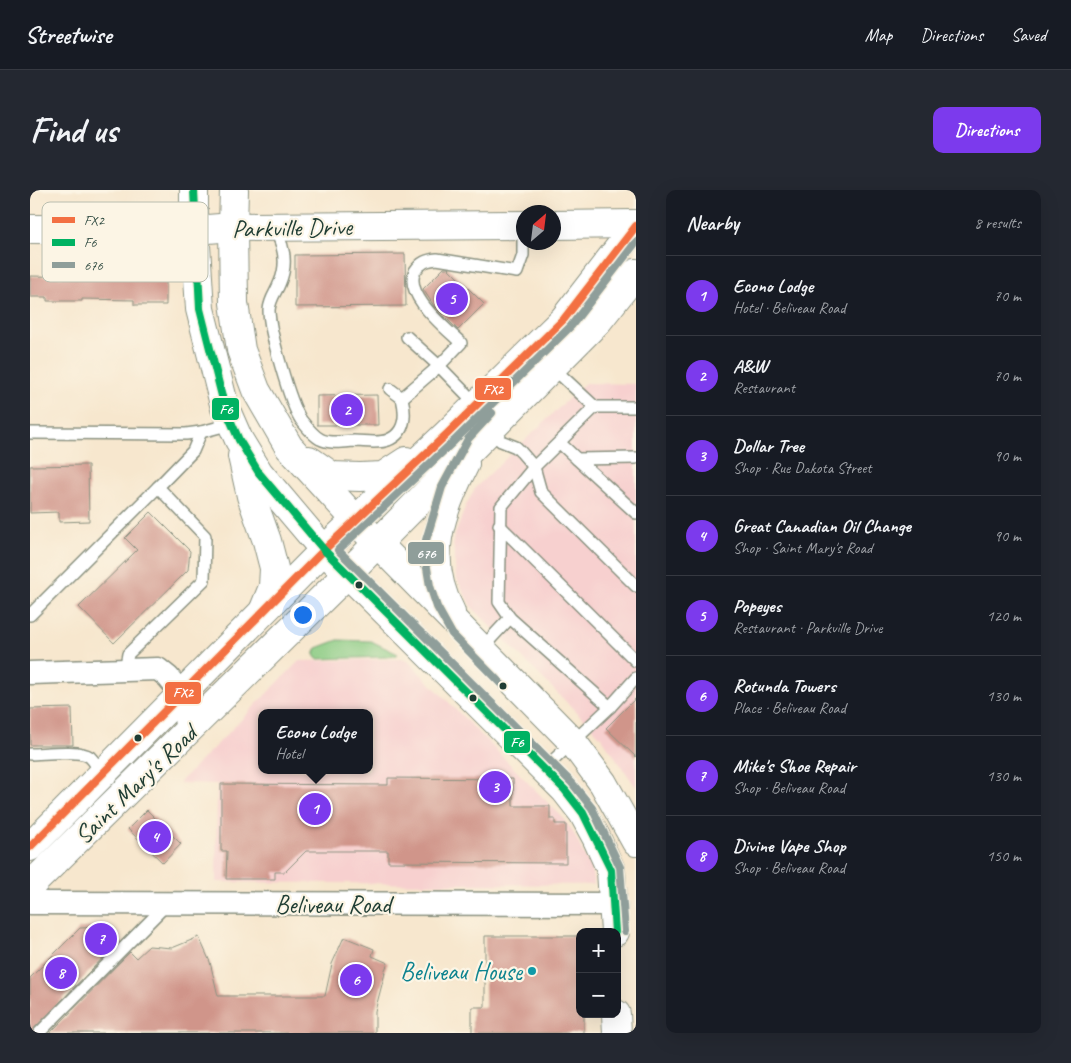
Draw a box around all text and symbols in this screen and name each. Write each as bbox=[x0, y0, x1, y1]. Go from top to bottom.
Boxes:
text: Streetwise bbox=[25, 20, 111, 50]
text: Map bbox=[865, 24, 892, 46]
text: Directions bbox=[920, 24, 983, 46]
text: Saved bbox=[1011, 24, 1046, 46]
button: Directions bbox=[933, 107, 1041, 153]
text: Find us bbox=[30, 108, 117, 153]
legend bbox=[42, 202, 208, 282]
north arrow bbox=[516, 205, 561, 250]
text: Nearby bbox=[686, 210, 739, 236]
street label: Parkville Drive bbox=[232, 211, 354, 245]
text: FX2 bbox=[84, 212, 106, 229]
text: 8 results bbox=[974, 213, 1021, 233]
text: F6 bbox=[84, 234, 97, 251]
text: 676 bbox=[84, 257, 104, 274]
text: Econo Lodge bbox=[733, 274, 813, 298]
pin: 5 bbox=[436, 280, 468, 318]
text: 1 bbox=[698, 286, 706, 306]
text: 70 m bbox=[994, 286, 1021, 306]
text: Hotel · Beliveau Road bbox=[733, 298, 846, 318]
text: A&W bbox=[733, 354, 767, 378]
text: 2 bbox=[698, 366, 706, 386]
text: 70 m bbox=[994, 366, 1021, 386]
line badge: FX2 bbox=[474, 377, 512, 401]
text: Restaurant bbox=[733, 378, 795, 398]
text: FX2 bbox=[483, 381, 505, 398]
pin: 2 bbox=[331, 391, 363, 429]
line badge: F6 bbox=[211, 397, 240, 421]
text: F6 bbox=[219, 401, 234, 418]
text: Dollar Tree bbox=[733, 434, 804, 458]
text: 3 bbox=[698, 446, 706, 466]
text: 90 m bbox=[994, 446, 1021, 466]
text: Shop · Rue Dakota Street bbox=[733, 458, 872, 478]
text: Great Canadian Oil Change bbox=[733, 514, 911, 538]
text: 4 bbox=[698, 526, 706, 546]
text: 90 m bbox=[994, 526, 1021, 546]
text: Shop · Saint Mary's Road bbox=[733, 538, 872, 558]
line badge: 676 bbox=[407, 541, 445, 565]
text: 676 bbox=[416, 545, 437, 562]
unlabelled marker bbox=[354, 580, 364, 590]
text: Popeyes bbox=[733, 594, 781, 618]
your location bbox=[290, 602, 316, 628]
text: 5 bbox=[699, 606, 705, 626]
text: 120 m bbox=[987, 606, 1021, 626]
text: Restaurant · Parkville Drive bbox=[733, 618, 883, 638]
text: Rotunda Towers bbox=[733, 674, 836, 698]
line badge: FX2 bbox=[164, 681, 202, 705]
unlabelled marker bbox=[498, 681, 508, 691]
text: FX2 bbox=[173, 684, 195, 701]
text: 6 bbox=[698, 686, 706, 706]
text: 130 m bbox=[987, 686, 1021, 706]
unlabelled marker bbox=[468, 693, 478, 703]
text: Place · Beliveau Road bbox=[733, 698, 846, 718]
popup bbox=[258, 709, 373, 774]
street label: Saint Mary's Road bbox=[68, 715, 207, 851]
text: Econo Lodge bbox=[275, 720, 356, 744]
line badge: F6 bbox=[503, 730, 531, 754]
unlabelled marker bbox=[133, 733, 143, 743]
text: F6 bbox=[510, 734, 525, 751]
text: Hotel bbox=[275, 744, 303, 764]
text: Mike's Shoe Repair bbox=[733, 754, 856, 778]
text: 7 bbox=[698, 766, 706, 786]
text: 130 m bbox=[987, 766, 1021, 786]
pin: 3 bbox=[479, 768, 511, 806]
text: Shop · Beliveau Road bbox=[733, 778, 845, 798]
pin: 1 bbox=[299, 790, 331, 828]
pin: 4 bbox=[139, 818, 171, 856]
text: Divine Vape Shop bbox=[733, 834, 845, 858]
text: 8 bbox=[698, 846, 706, 866]
text: 150 m bbox=[987, 846, 1021, 866]
text: Shop · Beliveau Road bbox=[733, 858, 845, 878]
street label: Beliveau Road bbox=[275, 889, 395, 921]
pin: 7 bbox=[85, 920, 117, 958]
map controls bbox=[576, 928, 621, 1018]
button: + bbox=[576, 928, 621, 973]
pin: 8 bbox=[45, 954, 77, 992]
place label: Beliveau House bbox=[400, 956, 524, 988]
pin: 6 bbox=[340, 961, 372, 999]
marker: Beliveau House bbox=[526, 965, 538, 977]
button: − bbox=[576, 973, 621, 1018]

